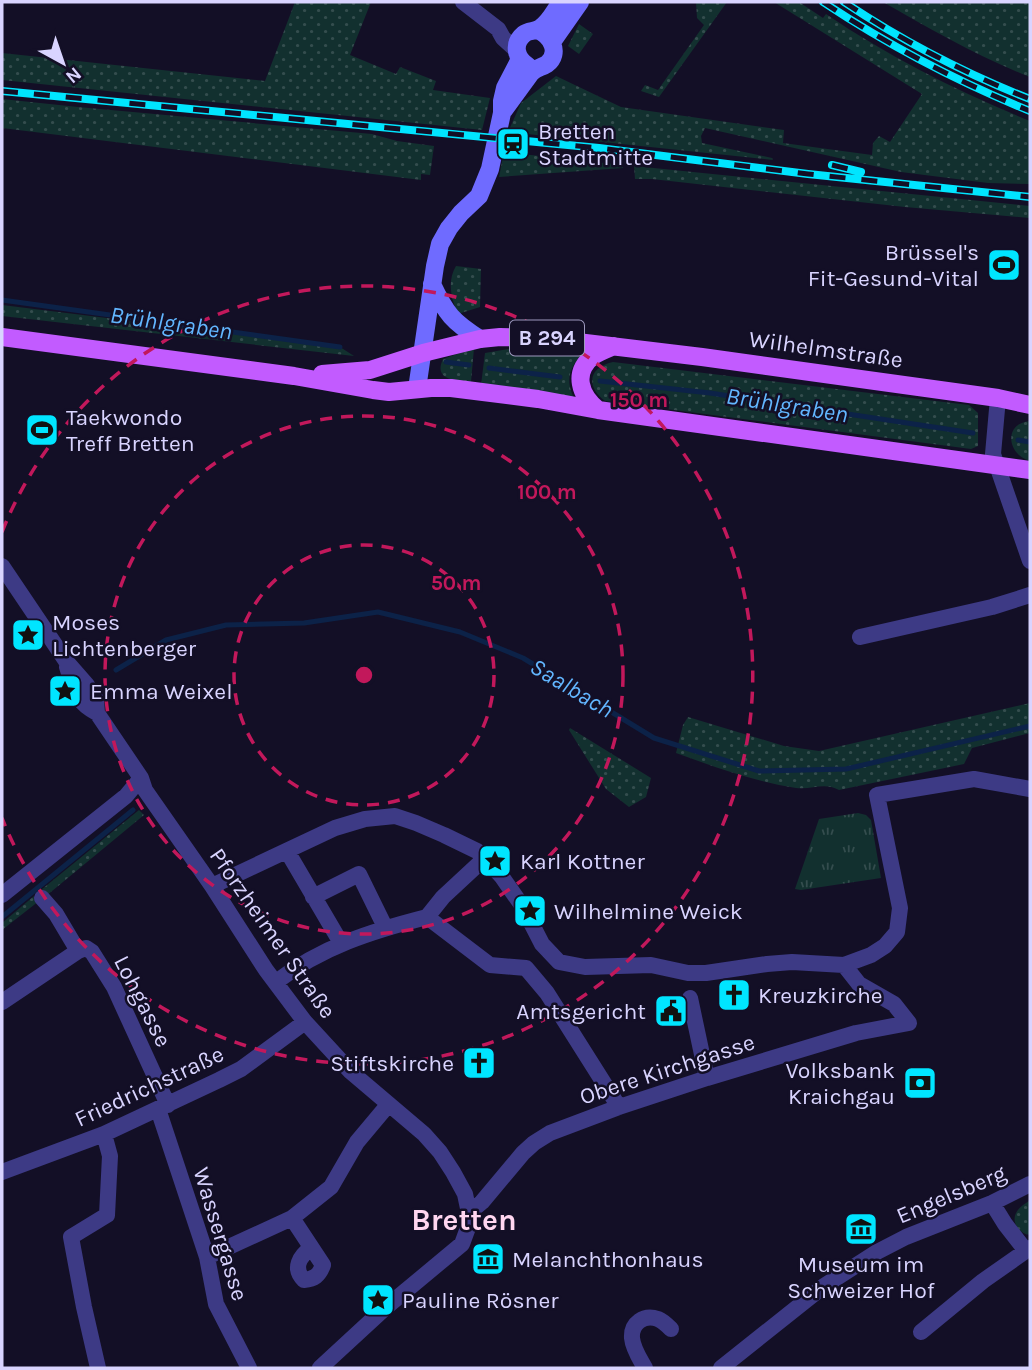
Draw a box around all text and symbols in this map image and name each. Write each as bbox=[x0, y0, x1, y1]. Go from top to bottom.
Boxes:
north arrow bbox=[28, 28, 98, 98]
text: N bbox=[61, 62, 86, 88]
place label: Bretten Stadtmitte bbox=[538, 118, 653, 171]
station icon: Bretten Stadtmitte bbox=[494, 125, 532, 163]
place label: Brüssel's Fit-Gesund-Vital bbox=[808, 239, 979, 292]
sports icon: Brüssel's Fit-Gesund-Vital bbox=[985, 246, 1023, 284]
water label: Brühlgraben bbox=[108, 301, 234, 345]
road number: B 294 bbox=[510, 320, 584, 356]
street label: Wilhelmstraße bbox=[747, 325, 905, 374]
water label: Brühlgraben bbox=[724, 382, 850, 428]
text: 150 m bbox=[610, 388, 668, 412]
place label: Taekwondo Treff Bretten bbox=[66, 404, 195, 457]
sports icon: Taekwondo Treff Bretten bbox=[23, 411, 61, 449]
text: 100 m bbox=[517, 480, 577, 504]
text: 50 m bbox=[431, 571, 481, 595]
place label: Moses Lichtenberger bbox=[52, 609, 197, 662]
place icon: Moses Lichtenberger bbox=[9, 616, 47, 654]
water label: Saalbach bbox=[525, 652, 619, 724]
centre of rings bbox=[352, 663, 376, 687]
place icon: Emma Weixel bbox=[46, 672, 84, 710]
place label: Emma Weixel bbox=[90, 678, 233, 705]
place icon: Karl Kottner bbox=[476, 842, 514, 880]
street label: Pforzheimer Straße bbox=[204, 843, 341, 1024]
place label: Karl Kottner bbox=[520, 848, 645, 875]
place icon: Wilhelmine Weick bbox=[511, 892, 549, 930]
place label: Wilhelmine Weick bbox=[554, 898, 743, 925]
street label: Lohgasse bbox=[108, 951, 177, 1051]
church icon: Kreuzkirche bbox=[715, 976, 753, 1014]
place label: Kreuzkirche bbox=[758, 982, 883, 1009]
public building icon: Amtsgericht bbox=[652, 992, 690, 1030]
place label: Amtsgericht bbox=[516, 998, 646, 1025]
street label: Obere Kirchgasse bbox=[576, 1028, 758, 1110]
street label: Friedrichstraße bbox=[70, 1040, 228, 1133]
church icon: Stiftskirche bbox=[460, 1044, 498, 1082]
place label: Stiftskirche bbox=[330, 1050, 454, 1077]
place label: Volksbank Kraichgau bbox=[786, 1057, 895, 1110]
bank icon: Volksbank Kraichgau bbox=[901, 1064, 939, 1102]
street label: Engelsberg bbox=[892, 1159, 1010, 1230]
street label: Wassergasse bbox=[187, 1164, 254, 1304]
district label: Bretten bbox=[411, 1202, 517, 1238]
museum icon: Museum im Schweizer Hof bbox=[842, 1210, 880, 1248]
museum icon: Melanchthonhaus bbox=[469, 1240, 507, 1278]
place label: Melanchthonhaus bbox=[512, 1246, 704, 1273]
place label: Museum im Schweizer Hof bbox=[787, 1251, 935, 1304]
place icon: Pauline Rösner bbox=[359, 1281, 397, 1319]
place label: Pauline Rösner bbox=[402, 1287, 559, 1314]

